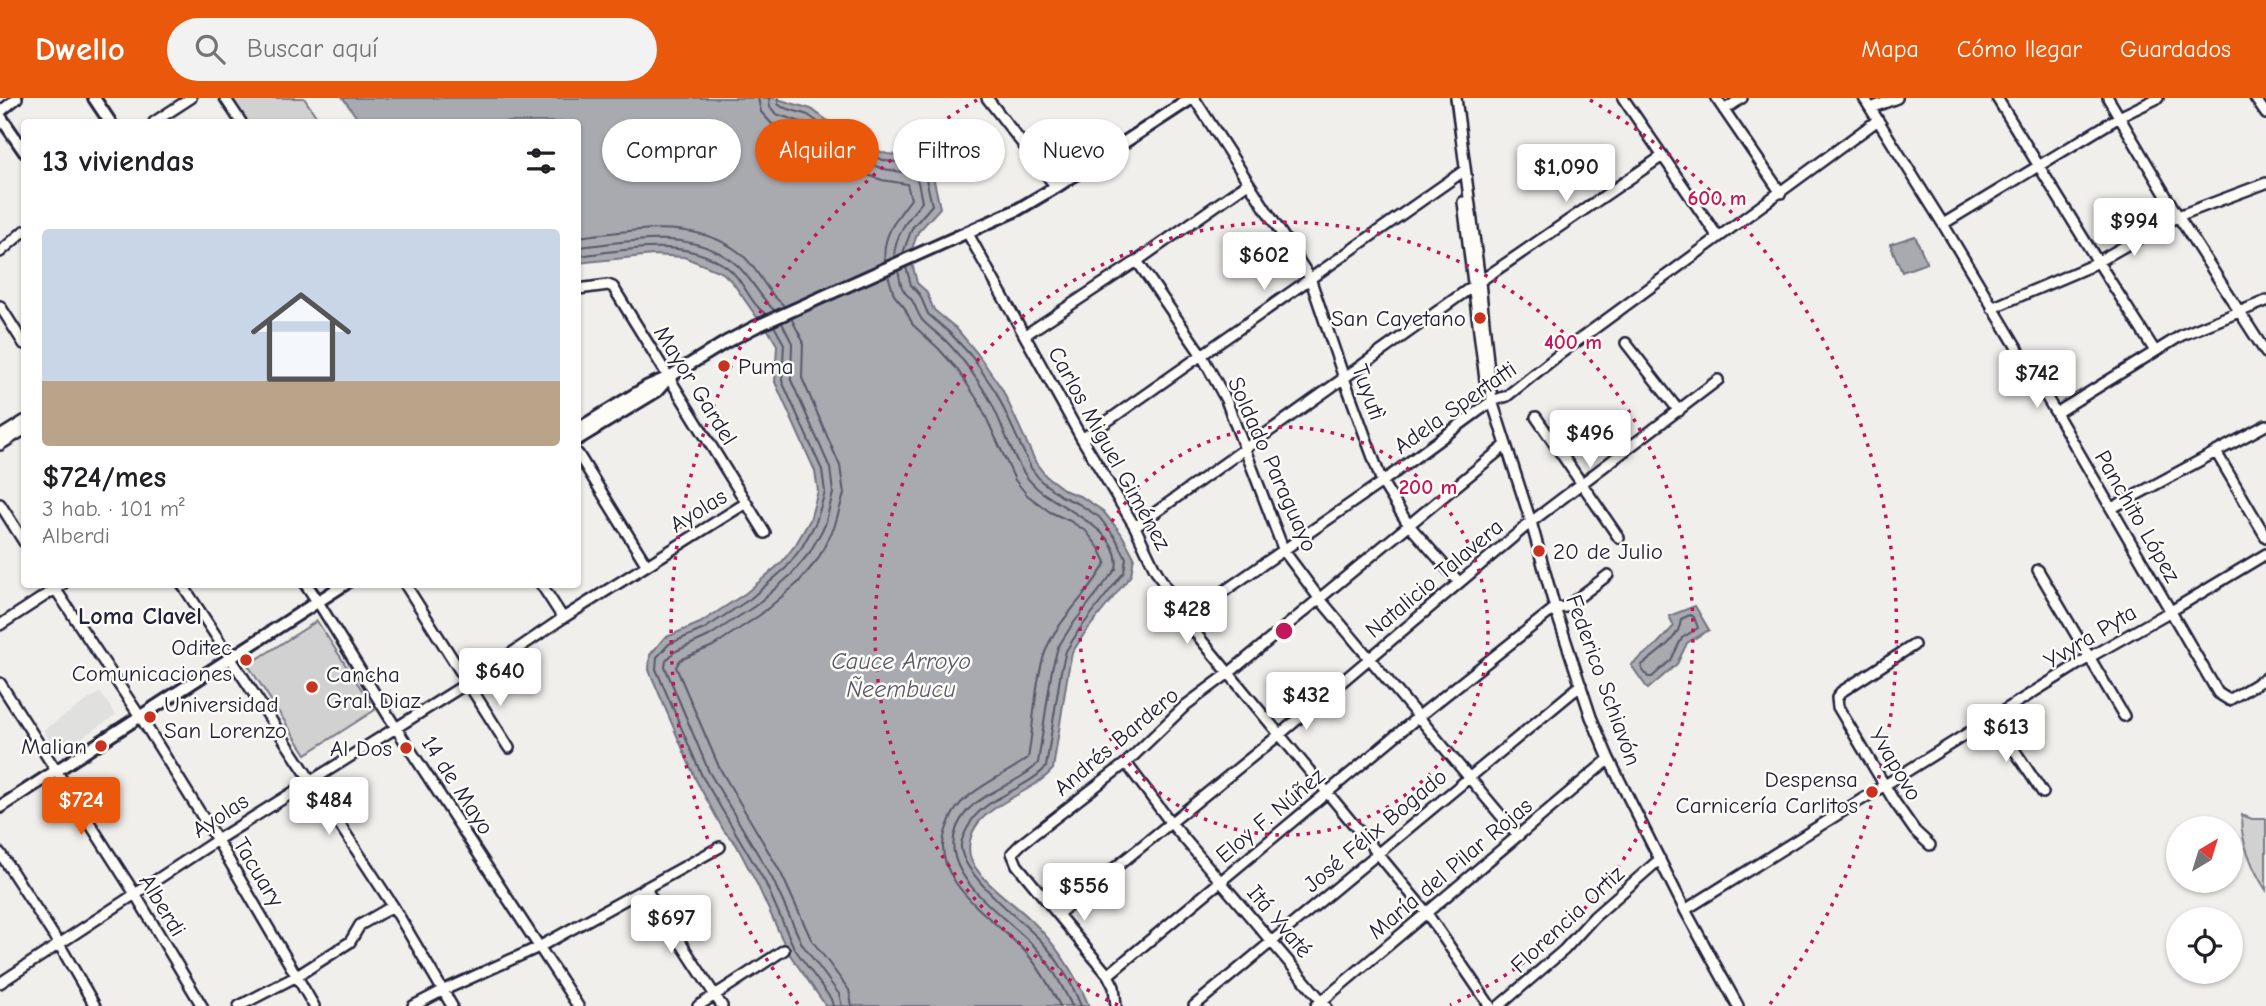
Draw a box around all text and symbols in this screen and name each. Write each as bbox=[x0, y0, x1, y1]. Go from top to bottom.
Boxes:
search box bbox=[167, 18, 657, 81]
text: Dwello bbox=[35, 30, 125, 68]
icon: search bbox=[191, 30, 229, 68]
text: Buscar aquí bbox=[247, 34, 378, 64]
text: Mapa bbox=[1861, 35, 1919, 63]
text: Cómo llegar bbox=[1957, 35, 2082, 63]
text: Guardados bbox=[2120, 35, 2231, 63]
chip: Comprar bbox=[602, 119, 741, 182]
chip: Alquilar bbox=[755, 119, 879, 182]
chip: Filtros bbox=[893, 119, 1005, 182]
chip: Nuevo bbox=[1019, 119, 1129, 182]
icon: filters bbox=[522, 142, 560, 180]
text: 13 viviendas bbox=[42, 144, 194, 179]
pin: $1,090 bbox=[1509, 144, 1623, 204]
text: $1,090 bbox=[1533, 153, 1599, 180]
text: 600 m bbox=[1687, 186, 1747, 210]
pin: $994 bbox=[2093, 198, 2175, 258]
text: $994 bbox=[2110, 207, 2158, 234]
pin: $602 bbox=[1223, 232, 1305, 292]
text: $602 bbox=[1239, 241, 1289, 268]
icon: home bbox=[238, 274, 364, 400]
place label: San Cayetano bbox=[1331, 305, 1466, 332]
marker: San Cayetano bbox=[1472, 310, 1488, 326]
street label: Mayor Gardel bbox=[648, 321, 743, 450]
text: 400 m bbox=[1544, 330, 1602, 354]
street label: Carlos Miguel Giménez bbox=[1042, 342, 1177, 555]
pin: $742 bbox=[1996, 350, 2078, 410]
place label: Puma bbox=[738, 353, 794, 380]
street label: Adela Spertatti bbox=[1389, 355, 1522, 460]
marker: Puma bbox=[716, 358, 732, 374]
text: $742 bbox=[2015, 359, 2059, 386]
street label: Tuyutì bbox=[1346, 360, 1391, 424]
street label: Soldado Paraguayo bbox=[1222, 373, 1323, 556]
pin: $496 bbox=[1549, 410, 1631, 470]
text: $496 bbox=[1566, 419, 1614, 446]
street label: Panchito López bbox=[2089, 445, 2186, 587]
text: $724/mes bbox=[42, 460, 166, 495]
text: 200 m bbox=[1399, 475, 1457, 499]
street label: Ayolas bbox=[665, 483, 732, 538]
text: 3 hab. · 101 m² bbox=[42, 495, 185, 522]
street label: Natalicio Talavera bbox=[1360, 513, 1509, 644]
text: Alberdi bbox=[42, 522, 110, 549]
place label: 20 de Julio bbox=[1553, 538, 1663, 565]
marker: 20 de Julio bbox=[1531, 543, 1547, 559]
pin: $428 bbox=[1146, 587, 1228, 646]
street label: Federico Schiavón bbox=[1560, 591, 1647, 769]
text: $428 bbox=[1163, 595, 1211, 622]
street label: Yvyra Pyta bbox=[2039, 598, 2141, 674]
district label: Loma Clavel bbox=[78, 602, 202, 630]
centre of rings bbox=[1272, 619, 1296, 643]
place label: Oditec Comunicaciones bbox=[72, 634, 232, 687]
water label: Cauce Arroyo Ñeembucu bbox=[831, 647, 971, 703]
pin: $640 bbox=[459, 648, 541, 708]
marker: Oditec Comunicaciones bbox=[238, 652, 254, 668]
text: $640 bbox=[475, 657, 525, 684]
place label: Cancha Gral. Diaz bbox=[326, 661, 421, 714]
pin: $432 bbox=[1265, 672, 1347, 732]
marker: Cancha Gral. Diaz bbox=[304, 679, 320, 695]
street label: Andrés Bardero bbox=[1048, 681, 1184, 801]
text: $432 bbox=[1282, 681, 1330, 708]
place label: Universidad San Lorenzo bbox=[164, 691, 287, 744]
pin: $613 bbox=[1965, 704, 2047, 764]
marker: Universidad San Lorenzo bbox=[142, 709, 158, 725]
text: $613 bbox=[1983, 713, 2029, 740]
street label: Yvapovo bbox=[1863, 723, 1928, 806]
street label: 14 de Mayo bbox=[416, 731, 500, 840]
place label: Malian bbox=[21, 733, 87, 760]
place label: Al Dos bbox=[330, 735, 392, 762]
marker: Malian bbox=[93, 738, 109, 754]
marker: Al Dos bbox=[398, 740, 414, 756]
street label: Eloy F. Núñez bbox=[1211, 762, 1330, 869]
street label: José Félix Bogado bbox=[1298, 763, 1452, 898]
place label: Despensa Carnicería Carlitos bbox=[1676, 766, 1858, 819]
pin: $724 bbox=[40, 778, 122, 837]
pin: $484 bbox=[288, 778, 370, 837]
marker: Despensa Carnicería Carlitos bbox=[1864, 784, 1880, 800]
text: $724 bbox=[58, 786, 104, 813]
text: $484 bbox=[305, 786, 353, 813]
street label: Ayolas bbox=[187, 787, 254, 844]
street label: María del Pilar Rojas bbox=[1363, 792, 1538, 945]
north arrow bbox=[2166, 816, 2244, 892]
map controls bbox=[2166, 816, 2243, 984]
street label: Tacuary bbox=[227, 833, 290, 912]
street label: Florencia Ortiz bbox=[1505, 860, 1630, 979]
pin: $556 bbox=[1043, 864, 1125, 923]
street label: Alberdi bbox=[133, 869, 192, 941]
text: $556 bbox=[1059, 872, 1109, 899]
street label: Itá Yvaté bbox=[1241, 879, 1318, 963]
pin: $697 bbox=[630, 896, 712, 955]
text: $697 bbox=[647, 904, 695, 931]
button: locate bbox=[2166, 907, 2243, 984]

